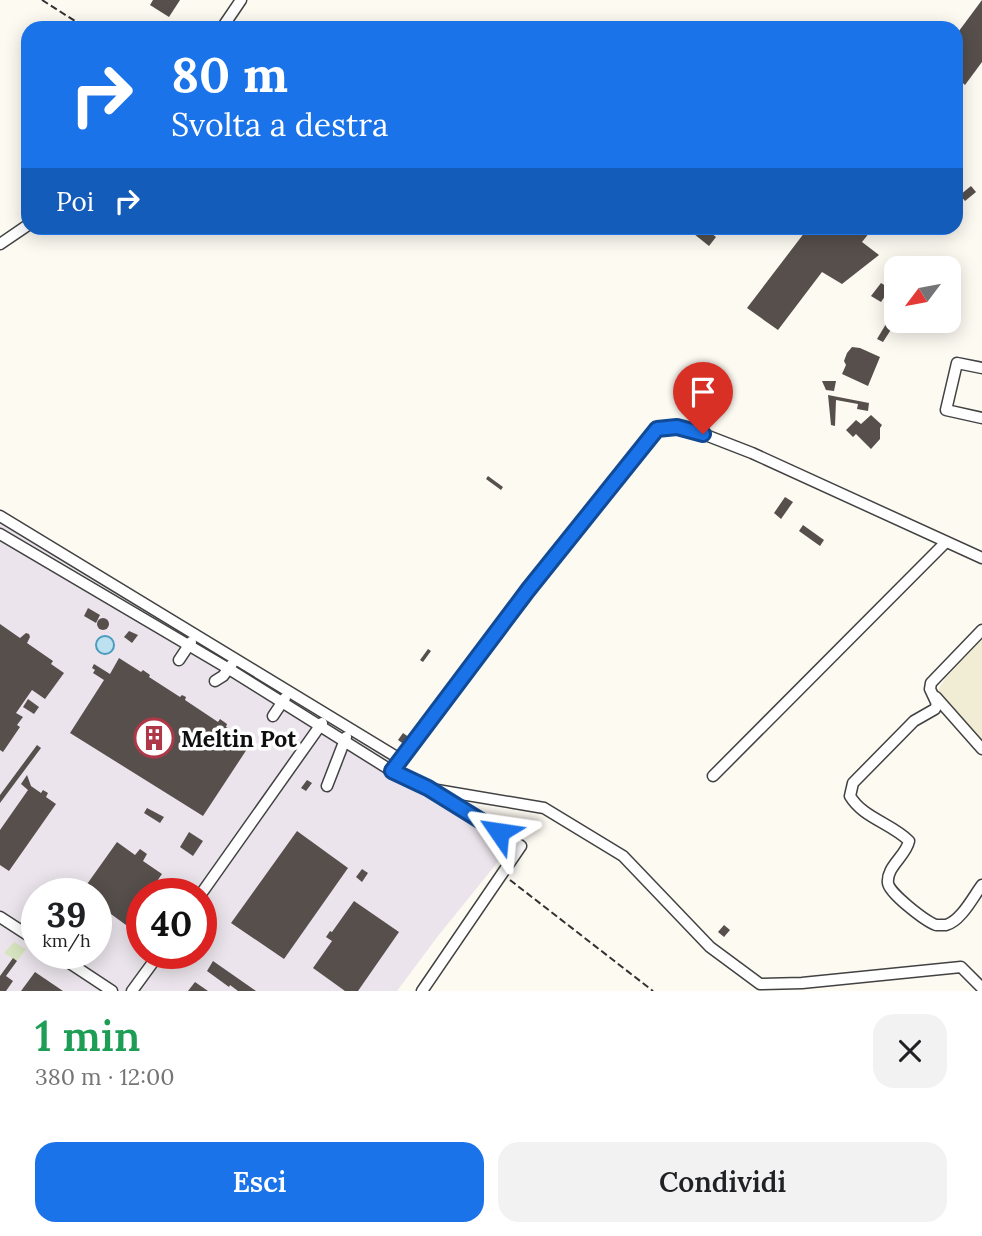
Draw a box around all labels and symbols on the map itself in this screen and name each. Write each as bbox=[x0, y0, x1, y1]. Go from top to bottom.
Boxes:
north arrow bbox=[884, 256, 961, 332]
pin bbox=[673, 362, 733, 434]
building icon: Meltin Pot bbox=[133, 717, 175, 759]
place label: Meltin Pot bbox=[181, 724, 297, 753]
position arrow bbox=[462, 795, 536, 869]
speed limit sign: 40 bbox=[126, 878, 217, 969]

